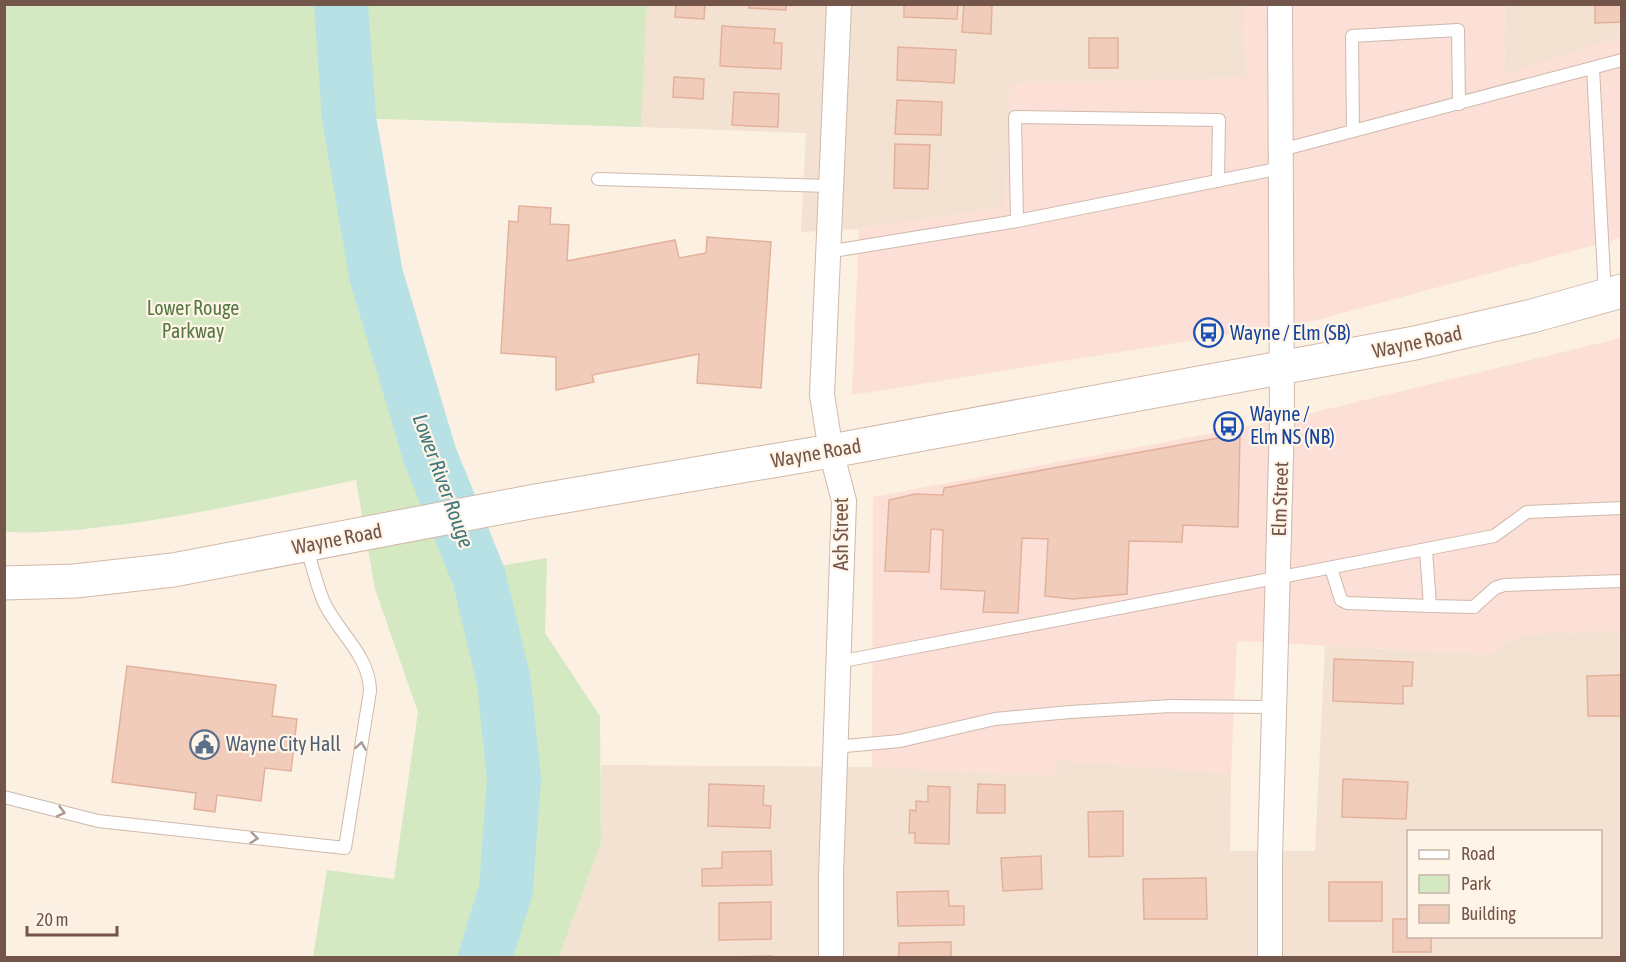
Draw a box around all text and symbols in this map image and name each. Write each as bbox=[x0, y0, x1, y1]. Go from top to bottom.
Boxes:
park label: Lower Rouge Parkway bbox=[147, 296, 239, 342]
bus stop icon: Wayne / Elm (SB) bbox=[1193, 317, 1225, 349]
place label: Wayne / Elm (SB) bbox=[1230, 321, 1351, 344]
street label: Wayne Road bbox=[1370, 321, 1464, 362]
place label: Wayne / Elm NS (NB) bbox=[1250, 402, 1335, 448]
water label: Lower River Rouge bbox=[409, 410, 479, 551]
bus stop icon: Wayne / Elm NS (NB) bbox=[1213, 410, 1245, 442]
street label: Wayne Road bbox=[769, 433, 863, 472]
street label: Elm Street bbox=[1267, 461, 1292, 537]
street label: Ash Street bbox=[829, 497, 852, 571]
street label: Wayne Road bbox=[290, 519, 384, 558]
public building icon: Wayne City Hall bbox=[189, 728, 221, 760]
place label: Wayne City Hall bbox=[226, 732, 342, 755]
one-way arrow bbox=[354, 742, 367, 752]
one-way arrow bbox=[55, 805, 66, 817]
legend bbox=[1407, 830, 1602, 938]
one-way arrow bbox=[249, 831, 258, 844]
text: Road bbox=[1461, 843, 1495, 864]
text: Park bbox=[1461, 873, 1491, 894]
scale bar bbox=[27, 899, 117, 937]
text: Building bbox=[1461, 903, 1516, 924]
text: 20 m bbox=[36, 909, 68, 930]

